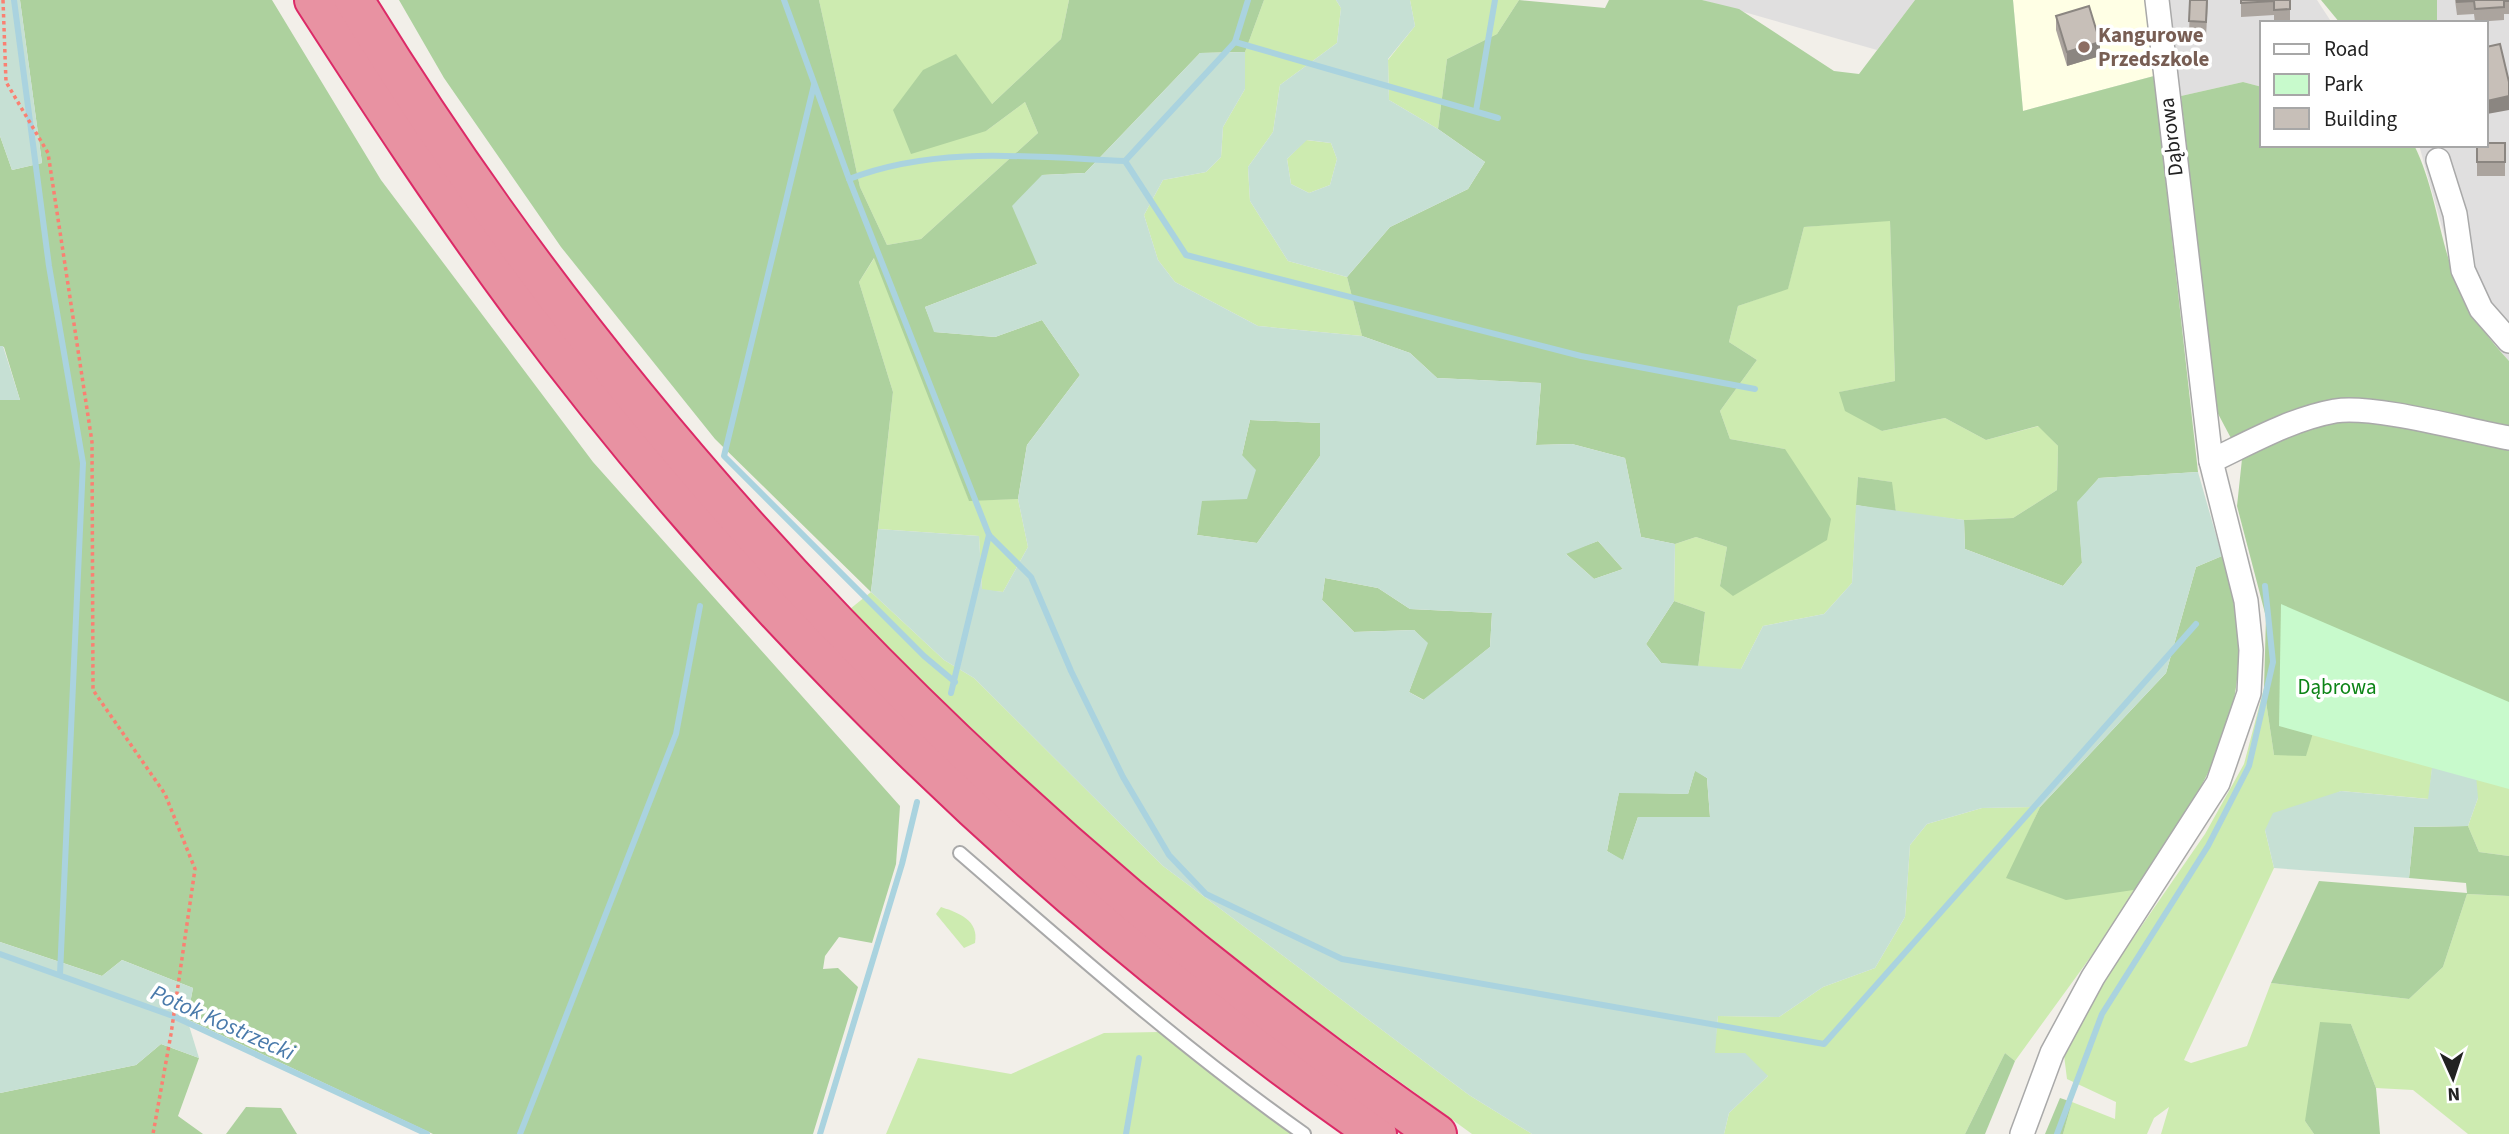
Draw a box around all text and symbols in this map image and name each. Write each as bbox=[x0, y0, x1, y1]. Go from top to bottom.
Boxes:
place label: Kangurowe Przedszkole bbox=[2098, 20, 2210, 74]
legend bbox=[2260, 21, 2488, 147]
text: Road bbox=[2324, 34, 2369, 64]
marker: Kangurowe Przedszkole bbox=[2076, 39, 2092, 55]
text: Park bbox=[2324, 69, 2364, 99]
street label: Dąbrowa bbox=[2151, 96, 2191, 178]
text: Building bbox=[2324, 104, 2398, 134]
park label: Dąbrowa bbox=[2298, 672, 2376, 702]
water label: Potok Kostrzecki bbox=[146, 976, 300, 1069]
north arrow bbox=[2418, 1043, 2488, 1113]
text: N bbox=[2447, 1080, 2461, 1107]

